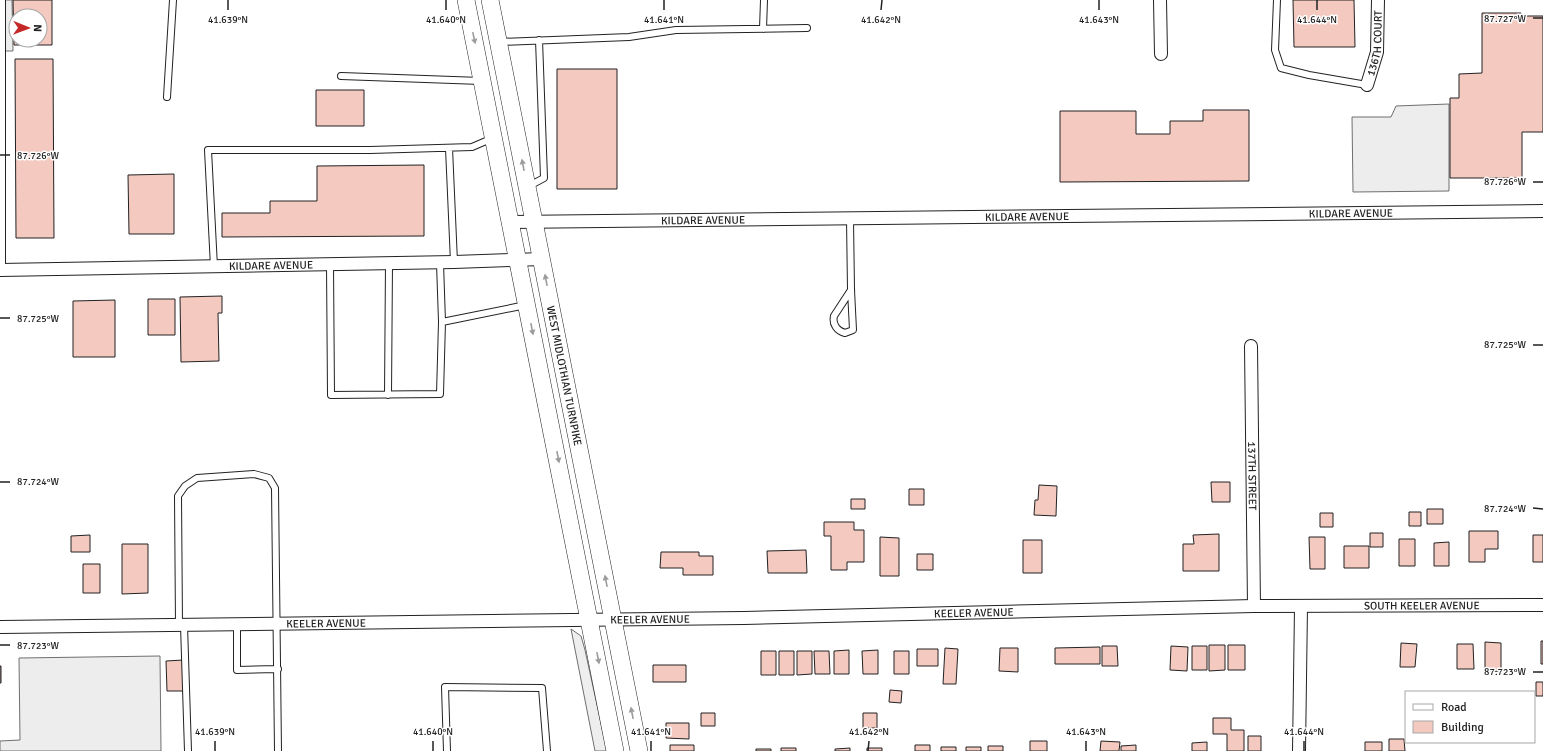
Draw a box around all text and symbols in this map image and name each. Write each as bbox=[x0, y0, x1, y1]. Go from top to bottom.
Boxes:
north arrow bbox=[8, 8, 48, 48]
street label: 136TH COURT bbox=[1364, 10, 1385, 78]
text: 87.727°W bbox=[1484, 13, 1526, 25]
text: 41.639°N bbox=[208, 14, 248, 26]
text: 41.640°N bbox=[426, 14, 466, 26]
text: 41.641°N bbox=[644, 14, 684, 26]
text: 41.642°N bbox=[861, 14, 901, 26]
text: 41.643°N bbox=[1079, 14, 1119, 26]
text: 41.644°N bbox=[1297, 14, 1337, 26]
text: N bbox=[31, 24, 44, 32]
one-way arrow bbox=[471, 32, 477, 44]
text: 87.726°W bbox=[17, 150, 59, 162]
one-way arrow bbox=[520, 159, 526, 171]
text: 87.726°W bbox=[1484, 176, 1526, 188]
street label: KILDARE AVENUE bbox=[1309, 207, 1393, 220]
street label: KILDARE AVENUE bbox=[985, 210, 1069, 224]
street label: KILDARE AVENUE bbox=[661, 214, 745, 227]
street label: KILDARE AVENUE bbox=[229, 258, 313, 273]
one-way arrow bbox=[542, 274, 548, 286]
street label: WEST MIDLOTHIAN TURNPIKE bbox=[544, 304, 584, 447]
text: 87.725°W bbox=[17, 313, 59, 325]
one-way arrow bbox=[530, 323, 536, 336]
text: 87.725°W bbox=[1484, 339, 1526, 351]
street label: 137TH STREET bbox=[1245, 441, 1259, 511]
one-way arrow bbox=[555, 451, 561, 463]
text: 87.724°W bbox=[17, 476, 59, 488]
text: 87.724°W bbox=[1484, 503, 1526, 515]
one-way arrow bbox=[602, 575, 608, 587]
street label: SOUTH KEELER AVENUE bbox=[1364, 599, 1480, 613]
street label: KEELER AVENUE bbox=[934, 606, 1014, 621]
street label: KEELER AVENUE bbox=[610, 613, 690, 627]
street label: KEELER AVENUE bbox=[286, 617, 366, 631]
text: 87.723°W bbox=[17, 640, 59, 652]
one-way arrow bbox=[595, 652, 601, 664]
text: 87.723°W bbox=[1484, 666, 1526, 678]
legend bbox=[1405, 691, 1535, 743]
text: Road bbox=[1441, 700, 1467, 715]
one-way arrow bbox=[628, 707, 634, 719]
text: Building bbox=[1441, 720, 1484, 735]
text: 41.639°N bbox=[195, 726, 235, 738]
text: 41.640°N bbox=[413, 726, 453, 738]
text: 41.641°N bbox=[631, 726, 671, 738]
text: 41.642°N bbox=[849, 726, 889, 738]
text: 41.643°N bbox=[1066, 726, 1106, 738]
text: 41.644°N bbox=[1284, 726, 1324, 738]

